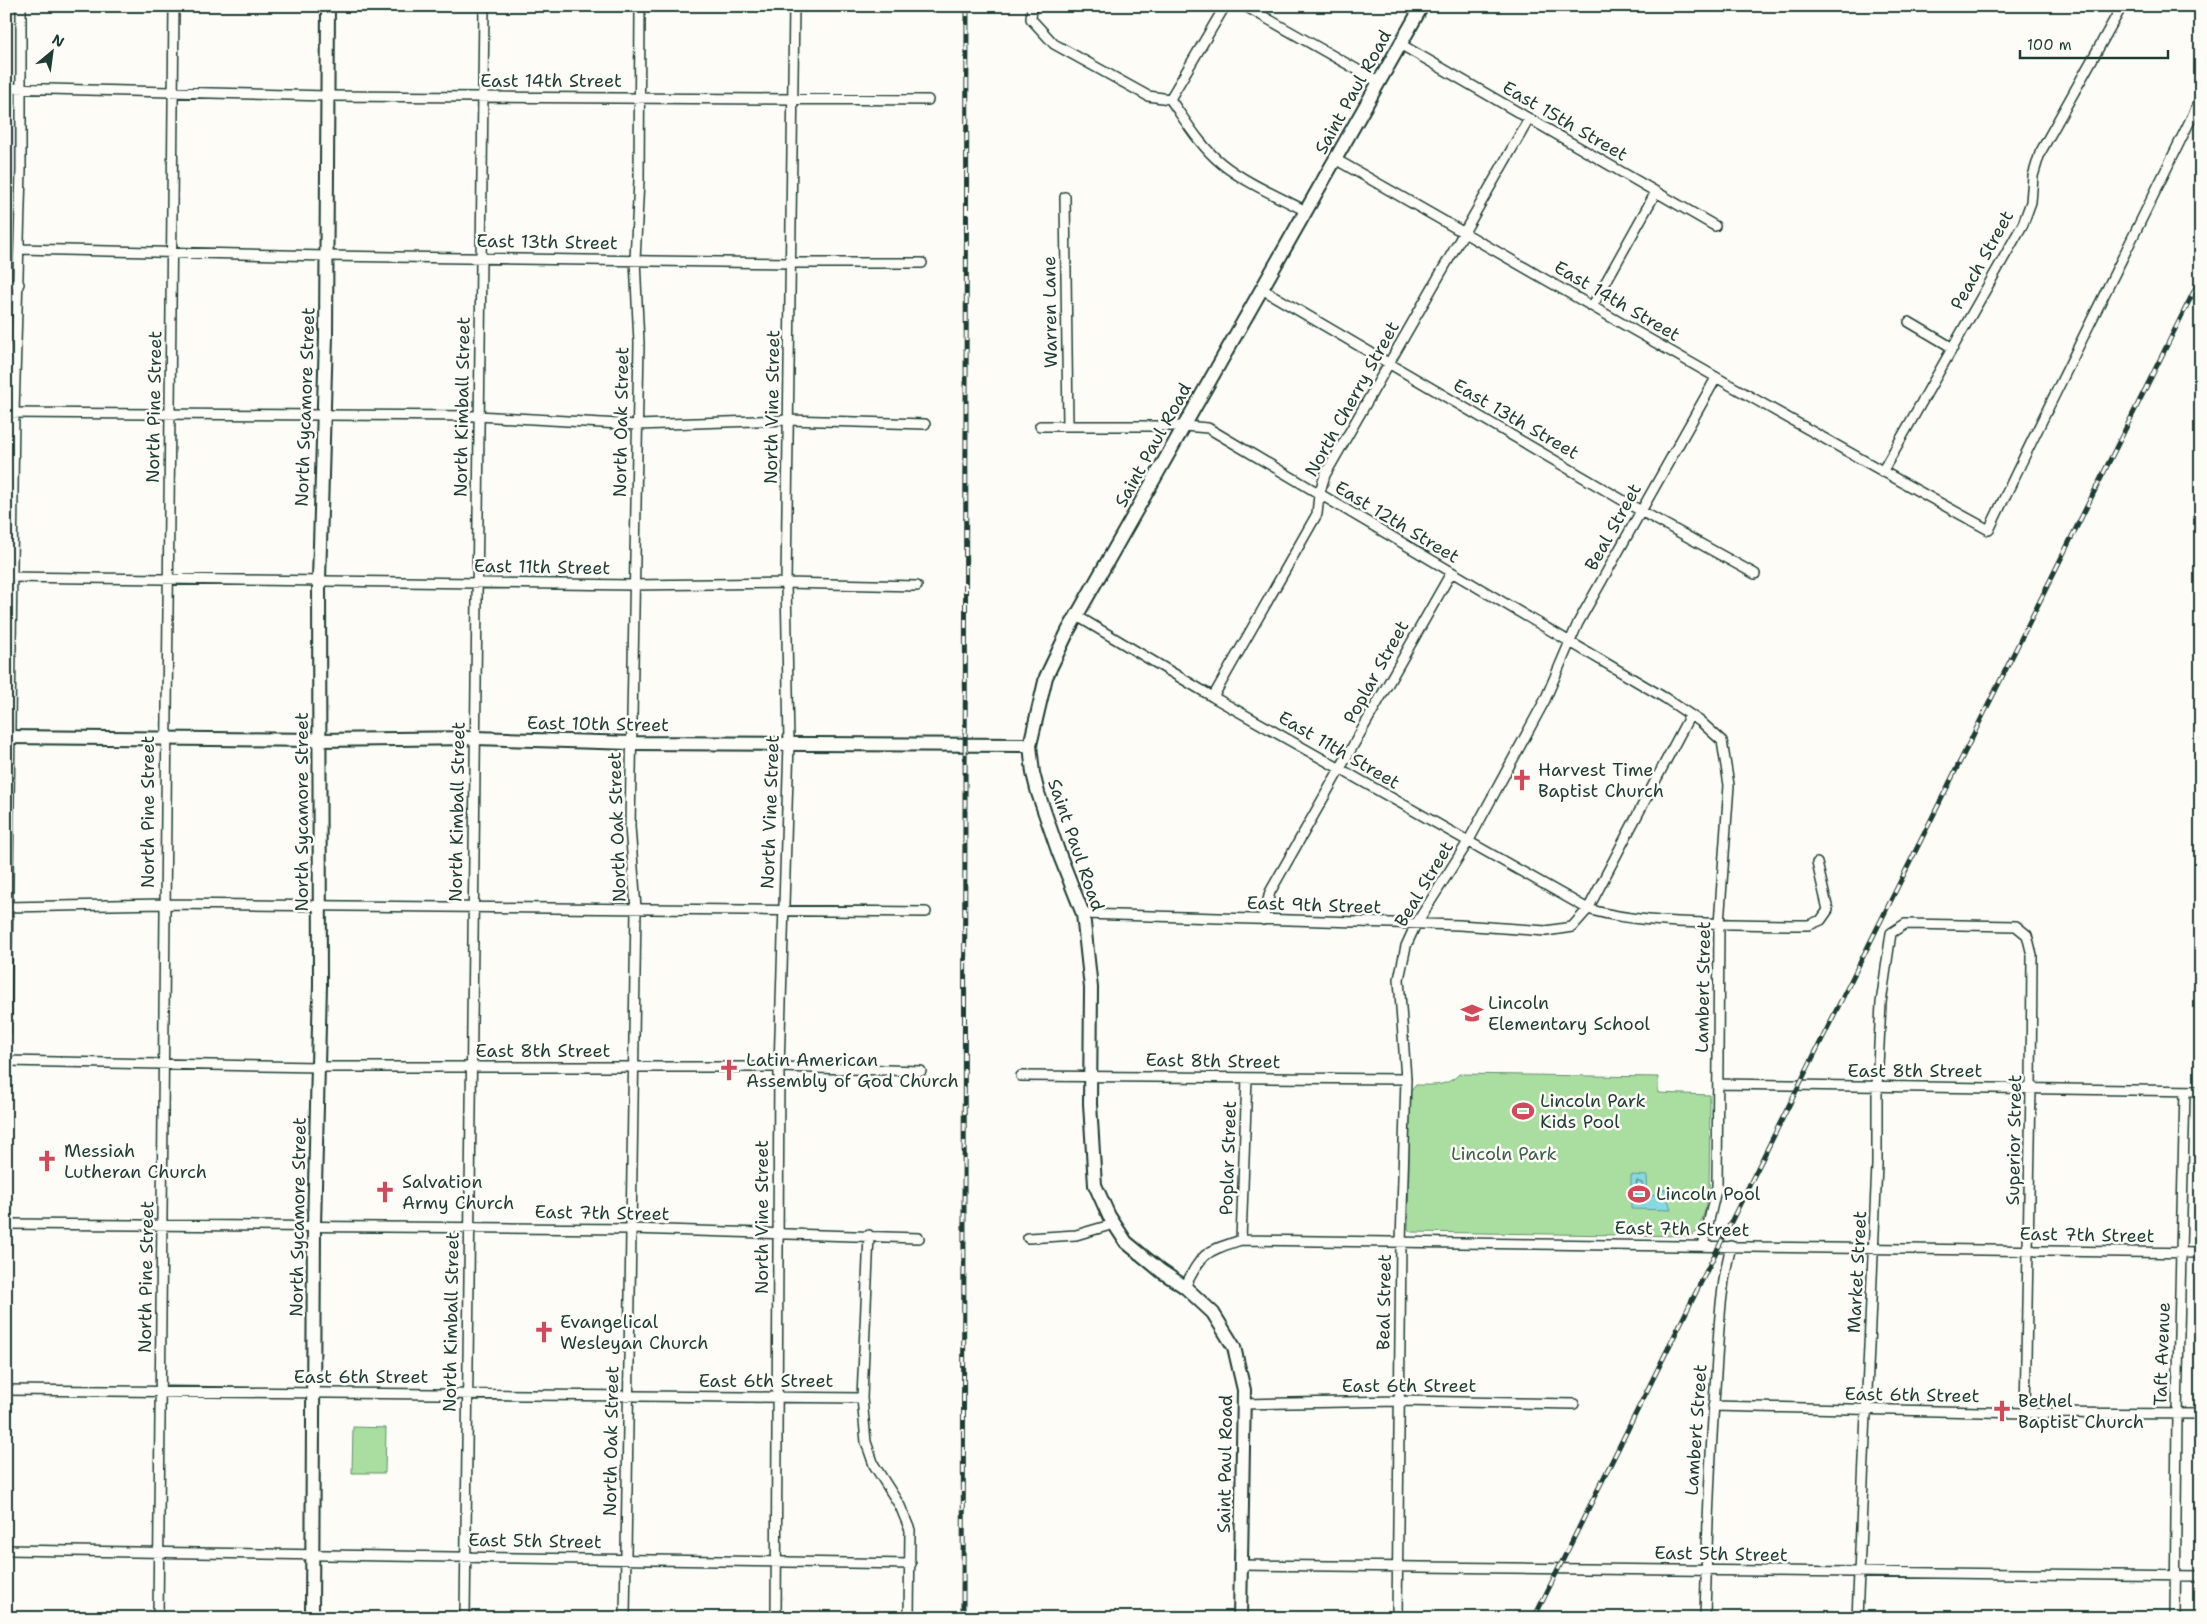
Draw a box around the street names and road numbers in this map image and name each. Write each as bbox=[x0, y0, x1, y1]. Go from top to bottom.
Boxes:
street label: Saint Paul Road bbox=[1309, 26, 1397, 158]
street label: East 14th Street bbox=[480, 69, 622, 93]
street label: East 15th Street bbox=[1498, 75, 1632, 167]
street label: Peach Street bbox=[1945, 206, 2019, 314]
street label: East 13th Street bbox=[476, 229, 618, 255]
street label: East 14th Street bbox=[1550, 255, 1684, 347]
street label: Warren Lane bbox=[1037, 256, 1063, 368]
street label: North Sycamore Street bbox=[290, 307, 320, 507]
street label: North Kimball Street bbox=[448, 316, 476, 497]
street label: North Cherry Street bbox=[1299, 317, 1405, 481]
street label: North Vine Street bbox=[759, 329, 785, 484]
street label: North Pine Street bbox=[141, 330, 167, 483]
street label: North Oak Street bbox=[608, 346, 634, 497]
street label: East 13th Street bbox=[1449, 373, 1583, 465]
street label: Saint Paul Road bbox=[1109, 379, 1197, 511]
street label: East 12th Street bbox=[1330, 475, 1464, 569]
street label: Beal Street bbox=[1579, 479, 1647, 575]
street label: East 11th Street bbox=[474, 554, 611, 580]
street label: Poplar Street bbox=[1338, 616, 1414, 728]
street label: East 11th Street bbox=[1274, 705, 1404, 795]
street label: East 10th Street bbox=[527, 711, 669, 737]
street label: North Sycamore Street bbox=[290, 712, 314, 912]
street label: North Kimball Street bbox=[443, 721, 471, 902]
street label: North Vine Street bbox=[755, 734, 785, 890]
street label: North Pine Street bbox=[136, 736, 160, 888]
street label: North Oak Street bbox=[602, 751, 632, 903]
street label: Saint Paul Road bbox=[1042, 776, 1110, 914]
street label: Beal Street bbox=[1389, 837, 1459, 931]
street label: East 9th Street bbox=[1246, 891, 1382, 919]
street label: Lambert Street bbox=[1690, 921, 1716, 1053]
street label: East 8th Street bbox=[476, 1039, 611, 1063]
street label: East 8th Street bbox=[1145, 1048, 1281, 1074]
street label: East 8th Street bbox=[1848, 1059, 1983, 1083]
street label: Superior Street bbox=[2001, 1074, 2027, 1206]
street label: Poplar Street bbox=[1214, 1100, 1242, 1216]
street label: North Sycamore Street bbox=[284, 1117, 312, 1317]
street label: North Vine Street bbox=[750, 1140, 774, 1294]
street label: North Pine Street bbox=[133, 1200, 159, 1353]
street label: East 7th Street bbox=[534, 1200, 670, 1226]
street label: Market Street bbox=[1842, 1210, 1872, 1334]
street label: East 7th Street bbox=[1614, 1216, 1750, 1242]
street label: East 7th Street bbox=[2019, 1222, 2155, 1248]
street label: North Kimball Street bbox=[437, 1231, 465, 1412]
street label: Beal Street bbox=[1371, 1254, 1397, 1350]
street label: Taft Avenue bbox=[2148, 1302, 2176, 1406]
street label: Lambert Street bbox=[1679, 1363, 1713, 1496]
street label: East 6th Street bbox=[294, 1365, 428, 1389]
street label: North Oak Street bbox=[598, 1365, 624, 1516]
street label: East 6th Street bbox=[699, 1369, 833, 1393]
street label: East 6th Street bbox=[1342, 1374, 1476, 1398]
street label: East 6th Street bbox=[1844, 1382, 1980, 1408]
street label: Saint Paul Road bbox=[1212, 1395, 1238, 1533]
street label: East 5th Street bbox=[468, 1528, 602, 1554]
street label: East 5th Street bbox=[1654, 1541, 1788, 1567]

